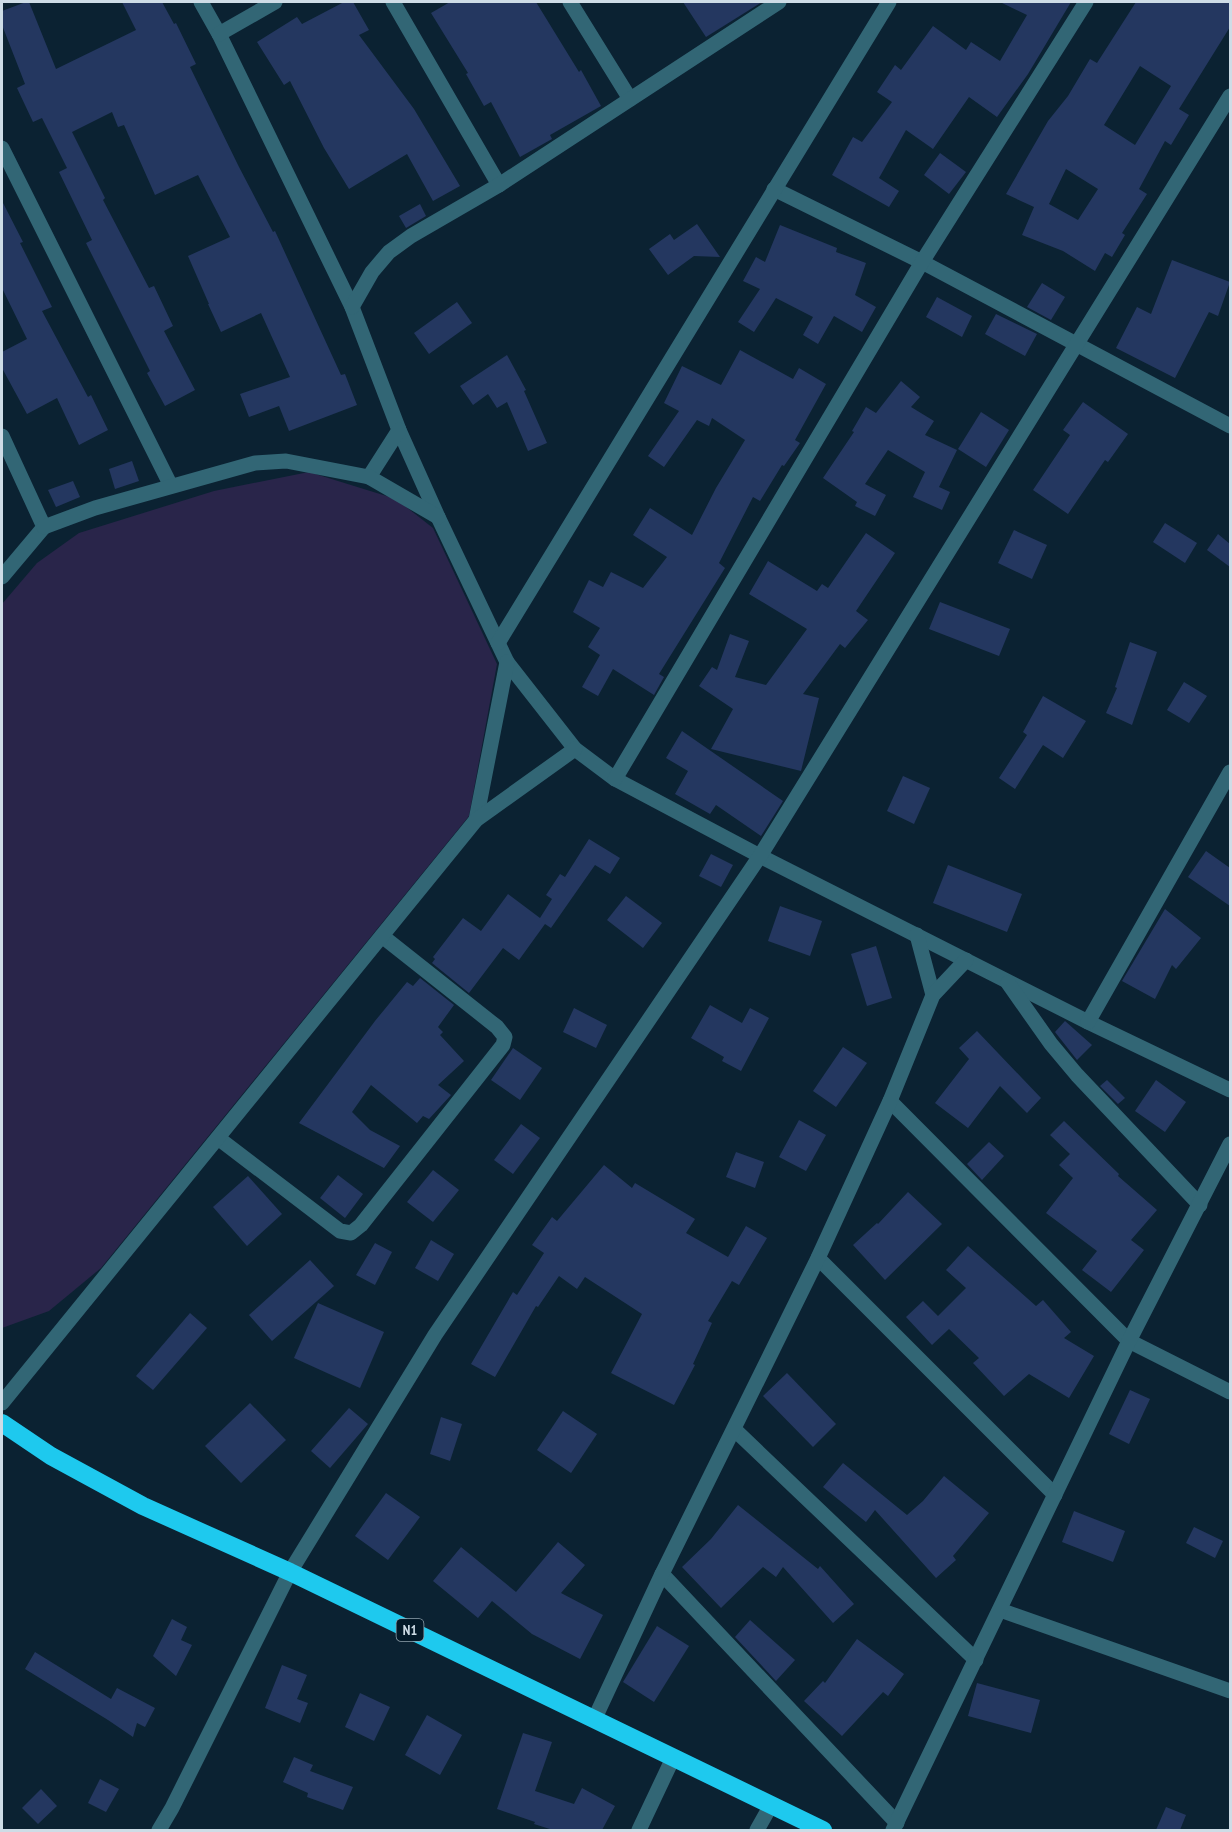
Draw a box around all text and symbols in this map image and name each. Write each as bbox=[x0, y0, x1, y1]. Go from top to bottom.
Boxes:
road number: N1 bbox=[396, 1619, 424, 1641]

